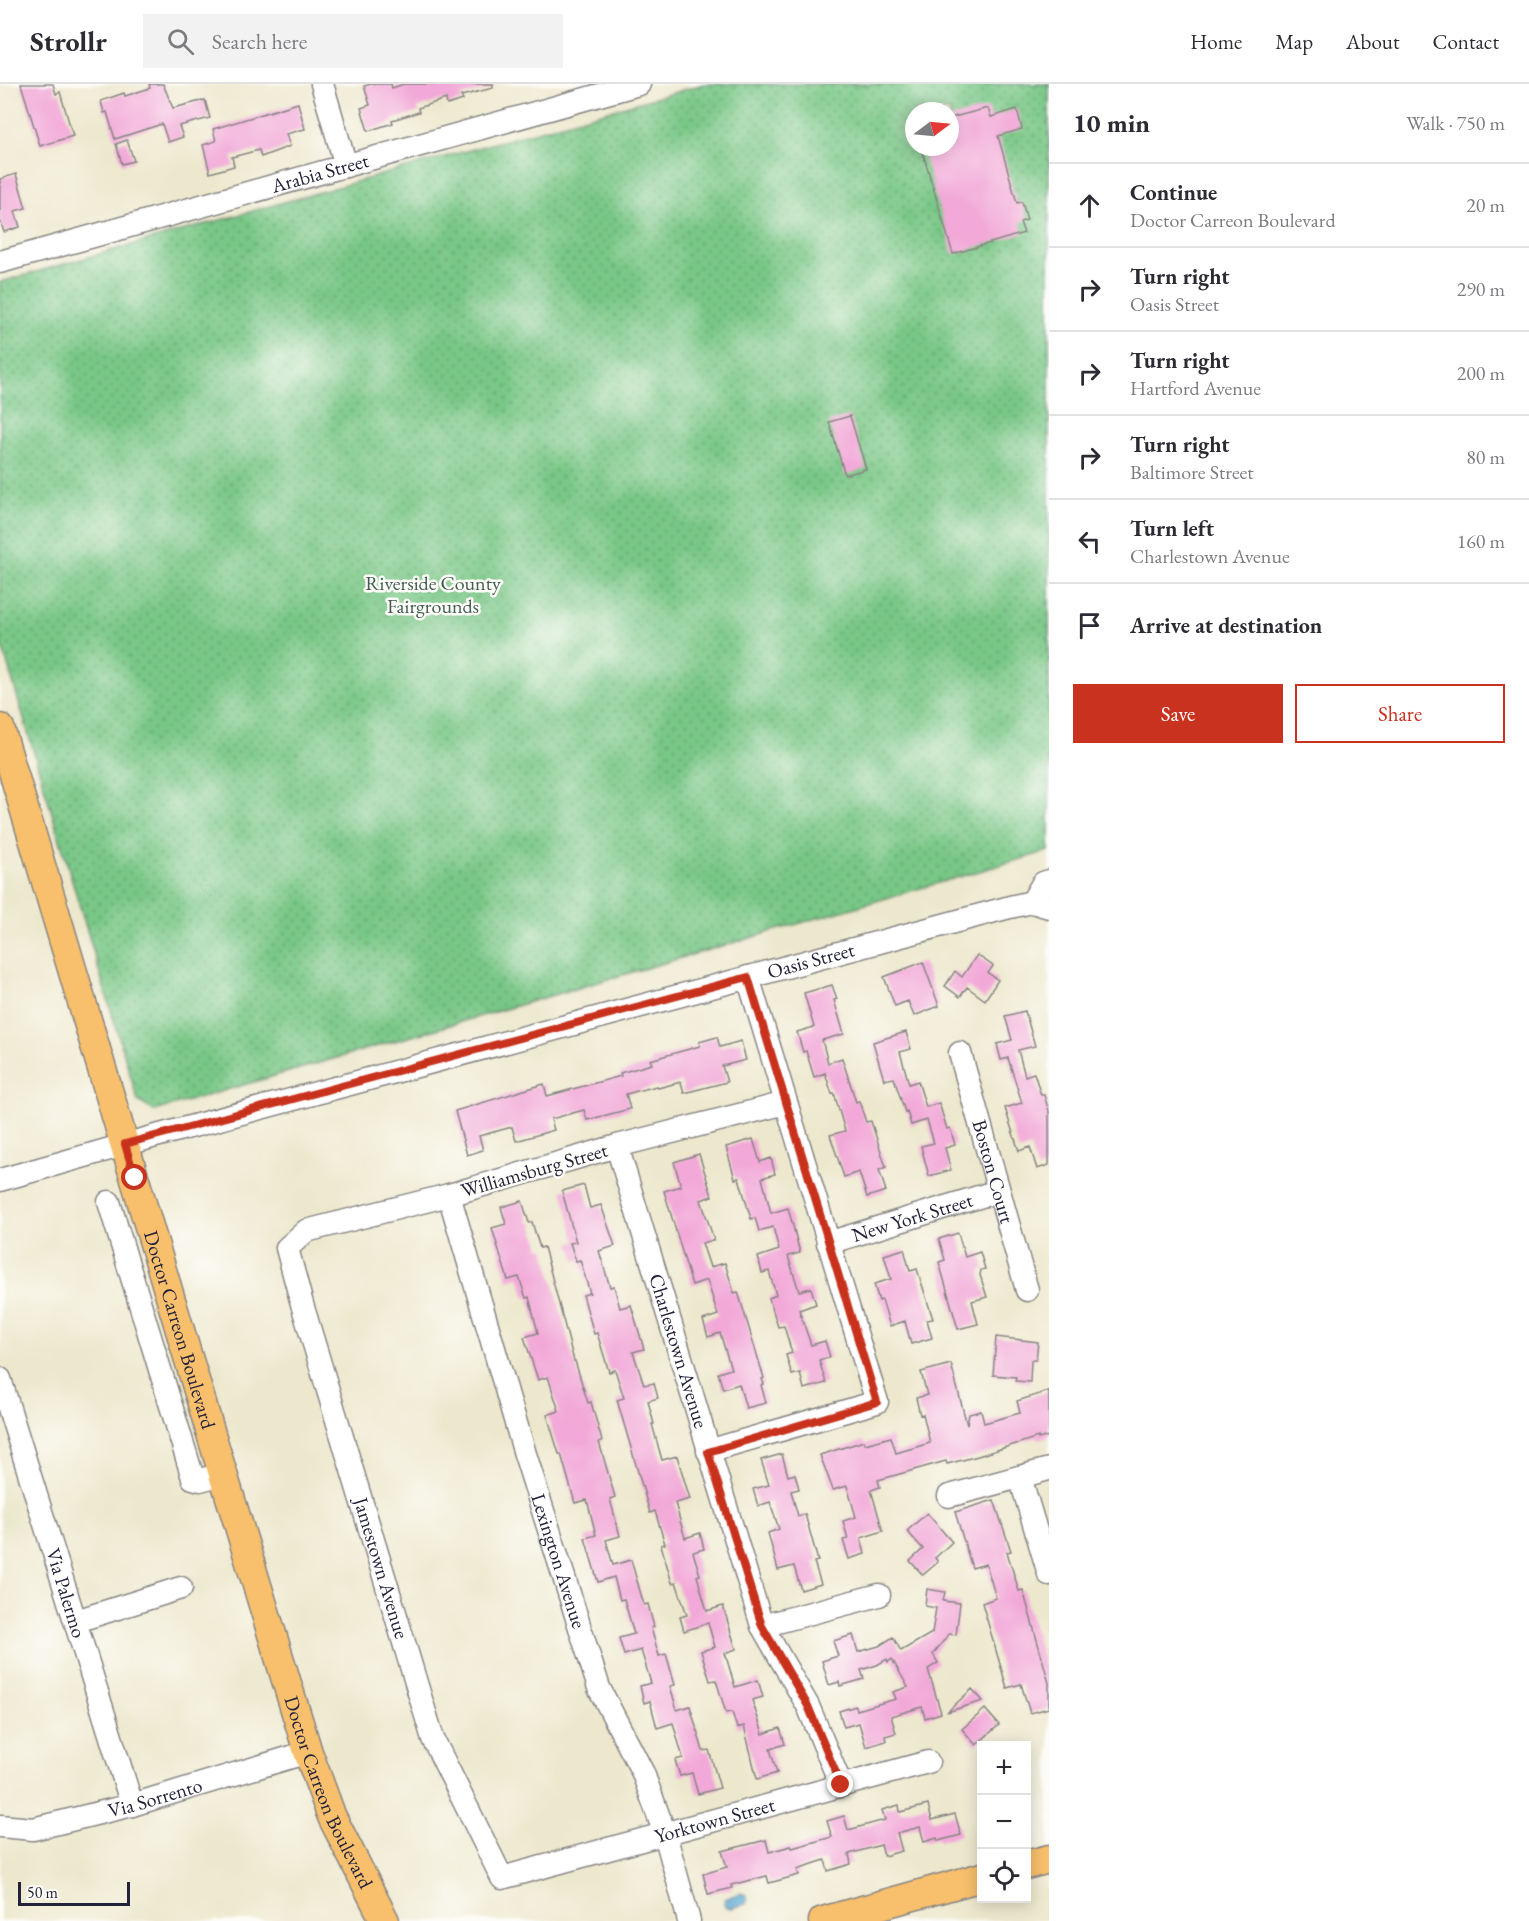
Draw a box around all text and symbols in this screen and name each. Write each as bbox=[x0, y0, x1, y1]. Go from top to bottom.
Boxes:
search box bbox=[143, 14, 563, 68]
text: Strollr bbox=[30, 23, 107, 59]
icon: search bbox=[164, 25, 197, 58]
text: Search here bbox=[212, 27, 307, 56]
text: Home bbox=[1190, 28, 1242, 55]
text: Map bbox=[1275, 28, 1313, 55]
text: About bbox=[1346, 28, 1399, 55]
text: Contact bbox=[1432, 28, 1499, 55]
north arrow bbox=[905, 102, 959, 156]
text: 10 min bbox=[1073, 106, 1150, 140]
text: Walk · 750 m bbox=[1406, 110, 1505, 136]
street label: Arabia Street bbox=[267, 147, 372, 199]
text: Continue bbox=[1130, 178, 1217, 207]
icon: ahead bbox=[1073, 189, 1106, 222]
text: 20 m bbox=[1466, 192, 1505, 218]
text: Doctor Carreon Boulevard bbox=[1130, 207, 1336, 233]
text: Turn right bbox=[1130, 262, 1229, 291]
icon: right bbox=[1073, 273, 1106, 306]
text: 290 m bbox=[1457, 276, 1505, 302]
text: Oasis Street bbox=[1130, 291, 1219, 317]
text: Turn right bbox=[1130, 346, 1229, 375]
icon: right bbox=[1073, 357, 1106, 390]
text: 200 m bbox=[1457, 360, 1505, 386]
text: Hartford Avenue bbox=[1130, 375, 1261, 401]
text: Turn right bbox=[1130, 430, 1229, 459]
icon: right bbox=[1073, 441, 1106, 474]
text: 80 m bbox=[1466, 444, 1505, 470]
text: Baltimore Street bbox=[1130, 459, 1254, 485]
text: Turn left bbox=[1130, 514, 1214, 543]
icon: left bbox=[1073, 525, 1106, 558]
text: 160 m bbox=[1457, 528, 1505, 554]
text: Charlestown Avenue bbox=[1130, 543, 1290, 569]
park label: Riverside County Fairgrounds bbox=[365, 570, 501, 619]
icon: arrive bbox=[1073, 609, 1106, 642]
text: Arrive at destination bbox=[1130, 611, 1322, 640]
button: Save bbox=[1073, 684, 1283, 743]
button: Share bbox=[1295, 684, 1505, 743]
street label: Oasis Street bbox=[764, 936, 858, 985]
street label: Boston Court bbox=[966, 1117, 1021, 1227]
street label: Williamsburg Street bbox=[458, 1136, 611, 1203]
route start bbox=[121, 1164, 147, 1190]
street label: New York Street bbox=[849, 1186, 976, 1248]
street label: Doctor Carreon Boulevard bbox=[138, 1227, 222, 1433]
street label: Charlestown Avenue bbox=[643, 1271, 715, 1431]
street label: Lexington Avenue bbox=[525, 1490, 592, 1632]
street label: Jamestown Avenue bbox=[347, 1492, 415, 1642]
street label: Via Palermo bbox=[40, 1545, 92, 1641]
street label: Doctor Carreon Boulevard bbox=[279, 1693, 380, 1893]
map controls bbox=[977, 1741, 1031, 1903]
button: + bbox=[977, 1741, 1031, 1795]
route end bbox=[827, 1771, 853, 1797]
street label: Via Sorrento bbox=[105, 1772, 205, 1823]
street label: Yorktown Street bbox=[651, 1791, 778, 1849]
button: − bbox=[977, 1795, 1031, 1849]
button: locate bbox=[977, 1849, 1031, 1903]
scale bar bbox=[18, 1879, 130, 1906]
text: 50 m bbox=[27, 1882, 58, 1903]

